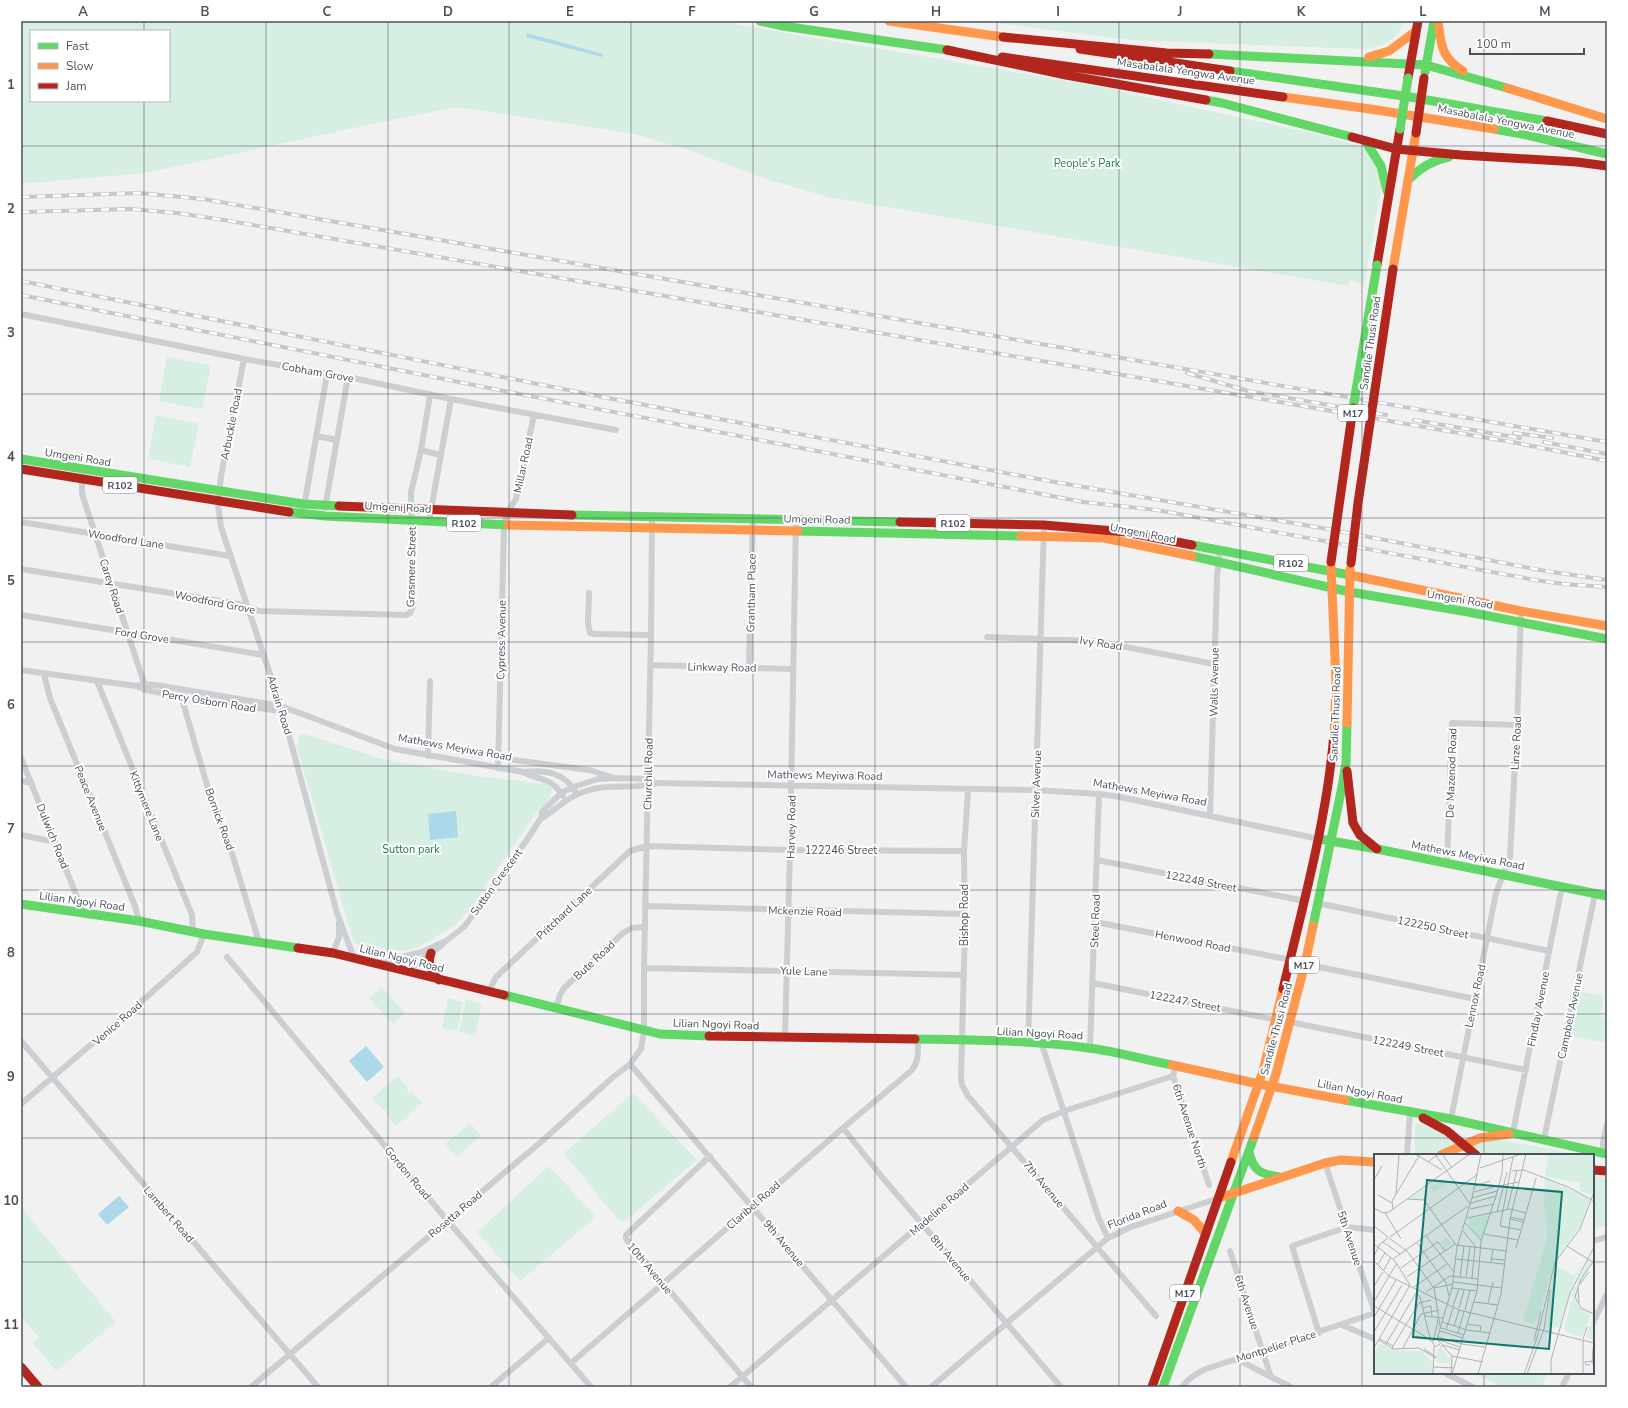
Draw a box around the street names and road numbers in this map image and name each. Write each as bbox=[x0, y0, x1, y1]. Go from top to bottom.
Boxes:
street label: Masabalala Yengwa Avenue bbox=[1116, 54, 1256, 89]
street label: Masabalala Yengwa Avenue bbox=[1436, 101, 1576, 142]
street label: Sandile Thusi Road bbox=[1356, 295, 1385, 391]
street label: Cobham Grove bbox=[281, 359, 355, 386]
street label: Arbuckle Road bbox=[217, 387, 246, 461]
road number: M17 bbox=[1338, 405, 1368, 421]
street label: Millar Road bbox=[510, 436, 537, 494]
street label: Umgeni Road bbox=[44, 445, 112, 470]
road number: R102 bbox=[103, 477, 137, 493]
street label: Umgeni Road bbox=[364, 498, 432, 517]
street label: Umgeni Road bbox=[783, 511, 851, 528]
road number: R102 bbox=[447, 515, 481, 531]
road number: R102 bbox=[936, 515, 970, 531]
street label: Umgeni Road bbox=[1109, 520, 1177, 547]
street label: Woodford Lane bbox=[87, 526, 165, 553]
street label: Grasmere Street bbox=[403, 526, 420, 608]
street label: Grantham Place bbox=[743, 553, 760, 633]
road number: R102 bbox=[1274, 555, 1308, 571]
street label: Carey Road bbox=[96, 557, 127, 615]
street label: Umgeni Road bbox=[1426, 586, 1494, 613]
street label: Woodford Grove bbox=[173, 587, 257, 618]
street label: Cypress Avenue bbox=[493, 600, 510, 680]
street label: Ford Grove bbox=[114, 624, 170, 647]
street label: Ivy Road bbox=[1079, 633, 1123, 654]
street label: Walls Avenue bbox=[1206, 647, 1223, 717]
street label: Linkway Road bbox=[687, 659, 757, 676]
street label: Sandile Thusi Road bbox=[1326, 666, 1345, 762]
street label: Adrain Road bbox=[263, 674, 296, 737]
street label: Percy Osborn Road bbox=[161, 687, 257, 716]
street label: Linze Road bbox=[1508, 716, 1525, 770]
street label: De Mazenod Road bbox=[1442, 728, 1461, 818]
street label: Mathews Meyiwa Road bbox=[397, 730, 513, 765]
street label: Churchill Road bbox=[640, 738, 657, 810]
street label: Silver Avenue bbox=[1028, 750, 1045, 818]
street label: Peace Avenue bbox=[71, 763, 111, 833]
street label: Mathews Meyiwa Road bbox=[767, 767, 883, 784]
street label: Kittymere Lane bbox=[126, 769, 167, 844]
street label: Mathews Meyiwa Road bbox=[1092, 775, 1208, 810]
street label: Bornick Road bbox=[201, 786, 238, 852]
street label: Harvey Road bbox=[783, 795, 800, 859]
street label: Dulwich Road bbox=[33, 801, 72, 871]
street label: Mathews Meyiwa Road bbox=[1410, 837, 1526, 874]
street label: 122246 Street bbox=[805, 843, 877, 858]
street label: Sutton Crescent bbox=[467, 846, 526, 919]
street label: 122248 Street bbox=[1164, 867, 1238, 896]
street label: Pritchard Lane bbox=[533, 883, 596, 943]
street label: Bishop Road bbox=[957, 884, 972, 946]
street label: Lilian Ngoyi Road bbox=[38, 888, 126, 915]
street label: Steel Road bbox=[1087, 894, 1104, 948]
street label: Mckenzie Road bbox=[768, 903, 842, 920]
street label: 122250 Street bbox=[1396, 913, 1470, 942]
street label: Henwood Road bbox=[1154, 927, 1232, 956]
street label: Bute Road bbox=[570, 937, 618, 983]
street label: Lilian Ngoyi Road bbox=[358, 941, 446, 976]
road number: M17 bbox=[1289, 957, 1319, 973]
street label: Yule Lane bbox=[779, 963, 828, 980]
street label: Lennox Road bbox=[1461, 963, 1490, 1029]
street label: Findlay Avenue bbox=[1524, 970, 1553, 1048]
street label: Campbell Avenue bbox=[1554, 971, 1587, 1061]
street label: Sandile Thusi Road bbox=[1257, 981, 1296, 1077]
street label: 122247 Street bbox=[1148, 987, 1222, 1016]
street label: Venice Road bbox=[89, 998, 145, 1050]
street label: Lilian Ngoyi Road bbox=[673, 1015, 759, 1034]
street label: Lilian Ngoyi Road bbox=[996, 1024, 1084, 1043]
street label: 122249 Street bbox=[1371, 1032, 1445, 1061]
street label: Lilian Ngoyi Road bbox=[1316, 1076, 1404, 1107]
street label: 6th Avenue North bbox=[1169, 1082, 1210, 1170]
street label: Gordon Road bbox=[381, 1144, 434, 1203]
street label: 7th Avenue bbox=[1020, 1158, 1068, 1211]
street label: Claribel Road bbox=[723, 1178, 784, 1233]
street label: Madeline Road bbox=[907, 1179, 972, 1239]
street label: Lambert Road bbox=[140, 1183, 197, 1246]
street label: Rosetta Road bbox=[425, 1187, 486, 1241]
street label: Florida Road bbox=[1105, 1196, 1169, 1233]
street label: 5th Avenue bbox=[1334, 1209, 1366, 1268]
street label: 9th Avenue bbox=[760, 1217, 808, 1270]
street label: 8th Avenue bbox=[927, 1232, 975, 1285]
street label: 10th Avenue bbox=[623, 1239, 676, 1298]
street label: 6th Avenue bbox=[1231, 1273, 1263, 1332]
road number: M17 bbox=[1170, 1285, 1200, 1301]
street label: Montpelier Place bbox=[1234, 1326, 1318, 1366]

